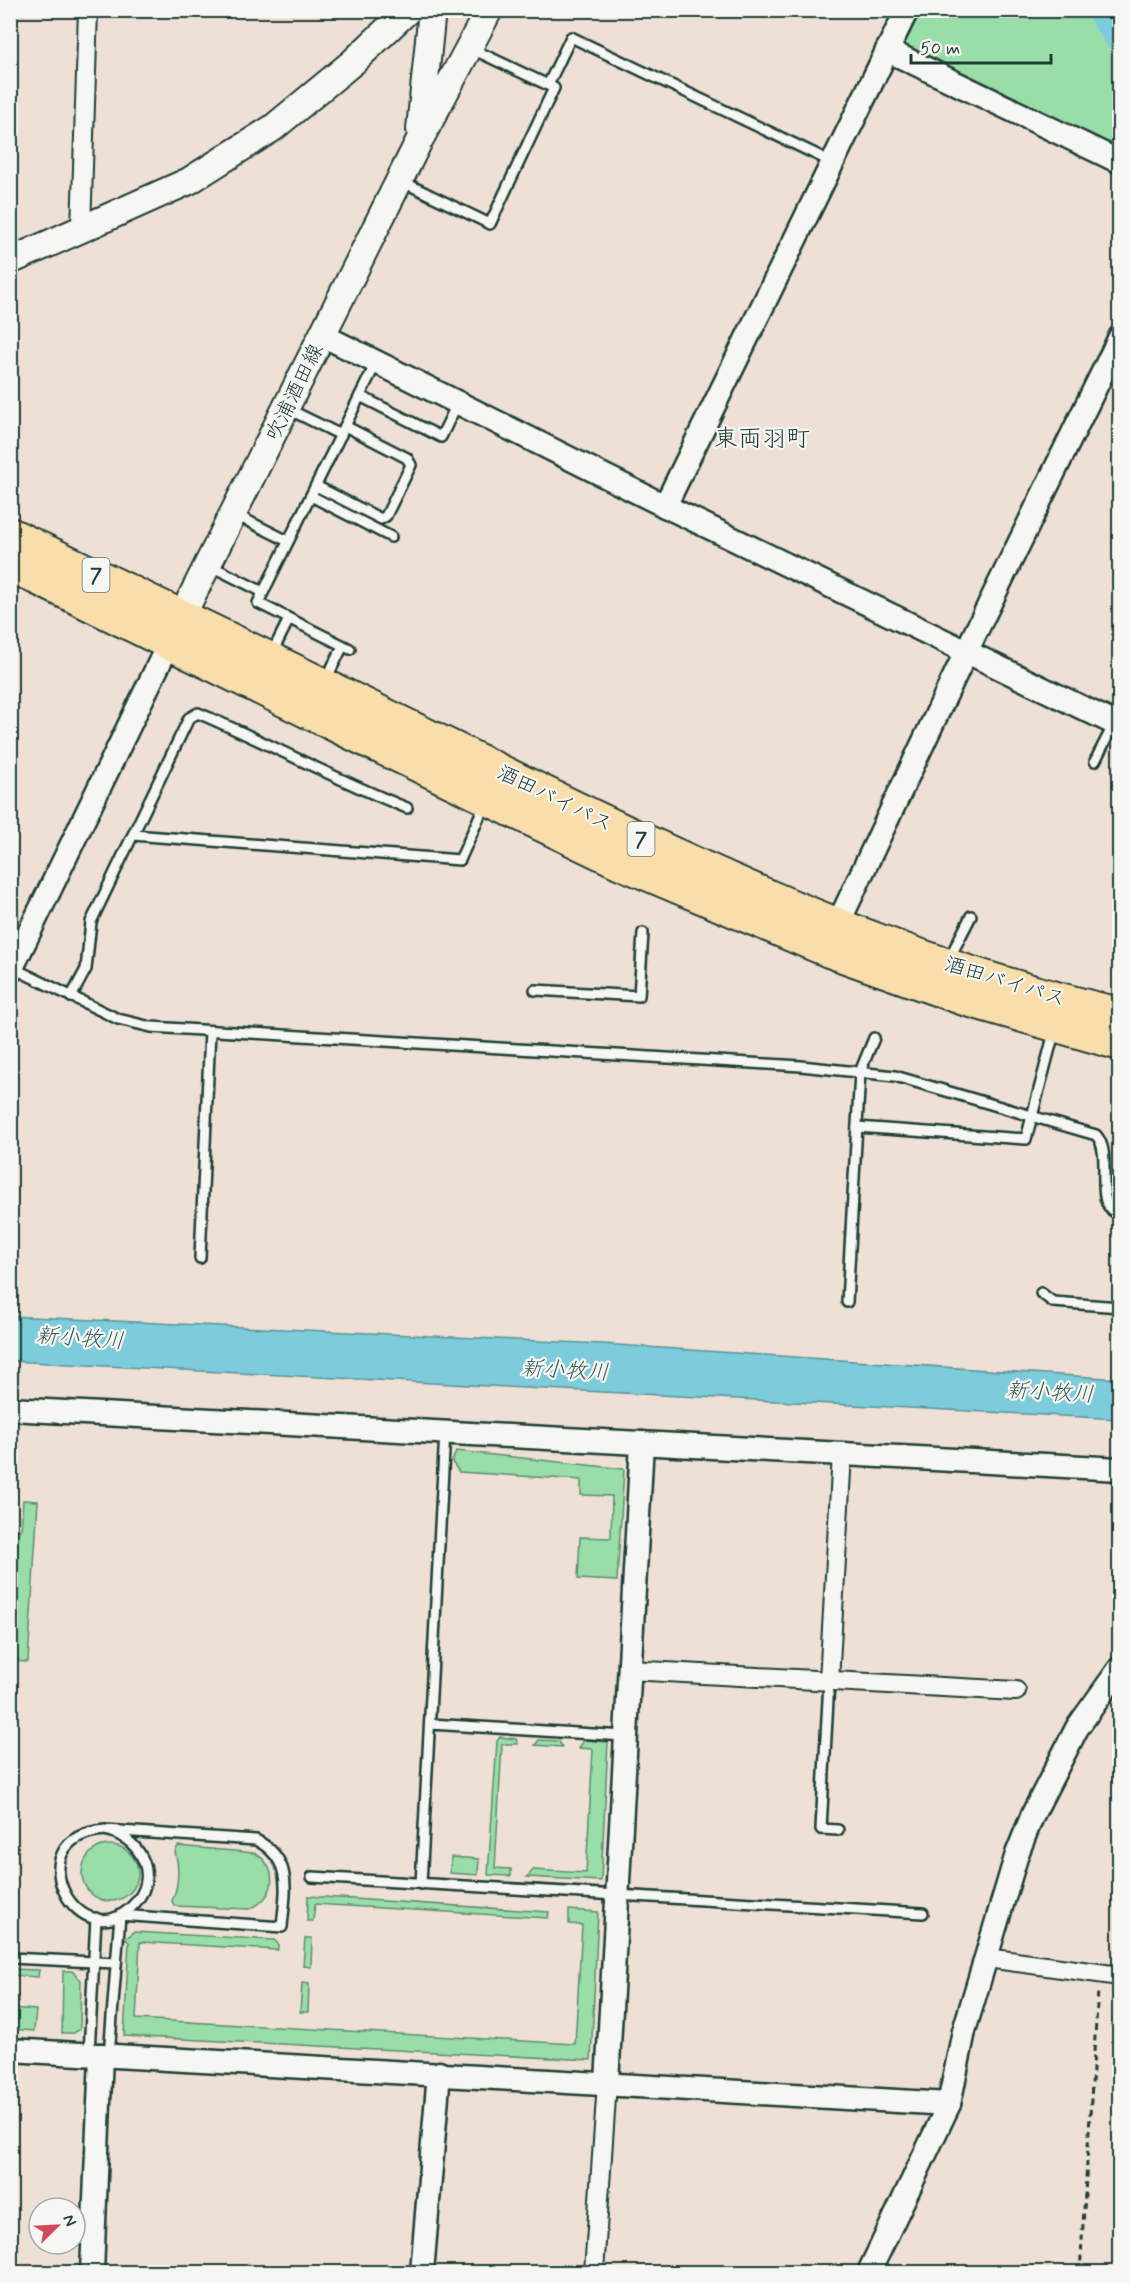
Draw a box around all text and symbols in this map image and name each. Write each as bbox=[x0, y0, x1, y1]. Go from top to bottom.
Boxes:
scale bar bbox=[911, 27, 1050, 65]
text: 50 m bbox=[920, 37, 960, 61]
street label: 吹浦酒田線 bbox=[259, 339, 330, 446]
district label: 東両羽町 bbox=[714, 424, 810, 455]
road number: 7 bbox=[82, 558, 110, 592]
street label: 酒田バイパス bbox=[492, 759, 617, 839]
road number: 7 bbox=[628, 822, 654, 856]
street label: 酒田バイパス bbox=[941, 950, 1069, 1014]
water label: 新小牧川 bbox=[35, 1322, 125, 1356]
water label: 新小牧川 bbox=[520, 1355, 610, 1387]
water label: 新小牧川 bbox=[1005, 1377, 1095, 1409]
north arrow bbox=[27, 2196, 87, 2256]
text: N bbox=[58, 2211, 81, 2230]

